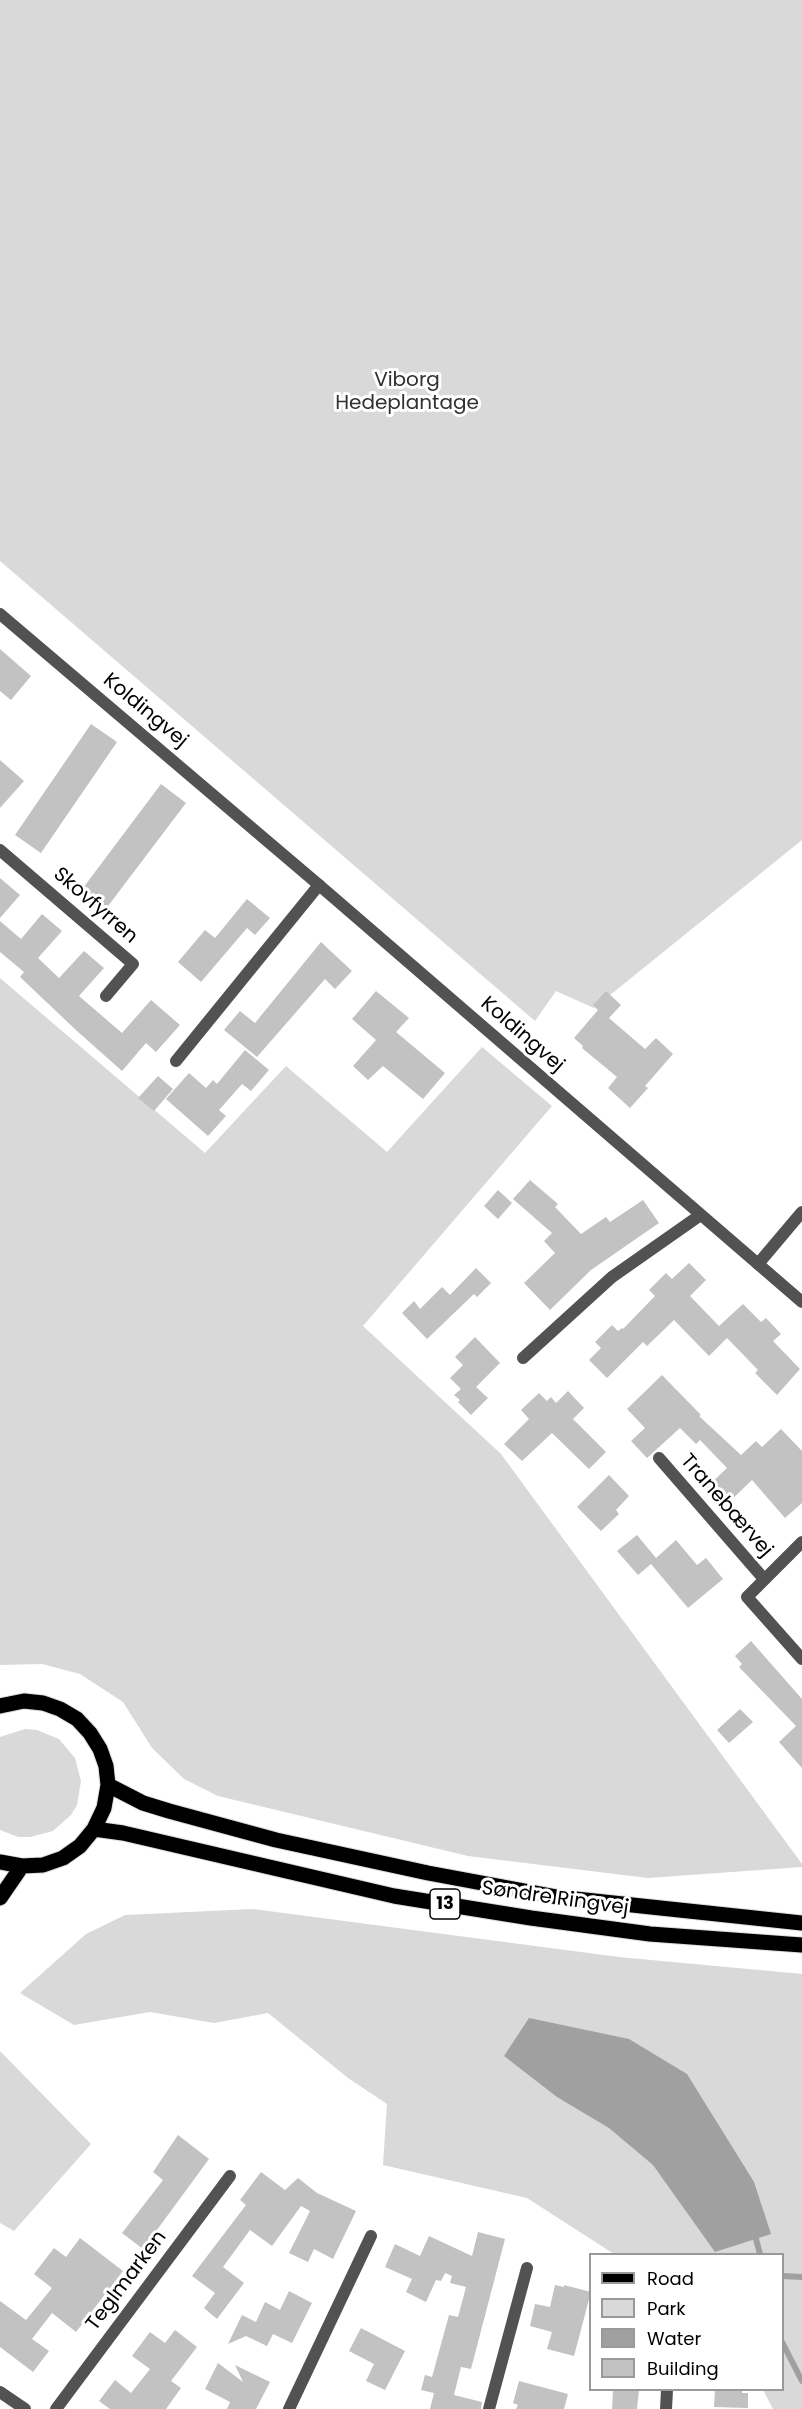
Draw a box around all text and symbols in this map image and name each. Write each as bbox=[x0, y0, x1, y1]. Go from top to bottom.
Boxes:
park label: Viborg Hedeplantage bbox=[335, 369, 479, 416]
street label: Koldingvej bbox=[98, 669, 192, 753]
street label: Skovfyrren bbox=[48, 863, 142, 949]
street label: Koldingvej bbox=[475, 992, 569, 1078]
street label: Tranebærvej bbox=[675, 1450, 777, 1562]
street label: Søndre Ringvej bbox=[480, 1877, 630, 1921]
road number: 13 bbox=[430, 1889, 460, 1919]
street label: Teglmarken bbox=[82, 2226, 172, 2336]
legend bbox=[589, 2253, 784, 2391]
text: Road bbox=[647, 2266, 694, 2291]
text: Park bbox=[647, 2296, 686, 2321]
text: Water bbox=[647, 2326, 701, 2351]
text: Building bbox=[647, 2356, 719, 2381]

